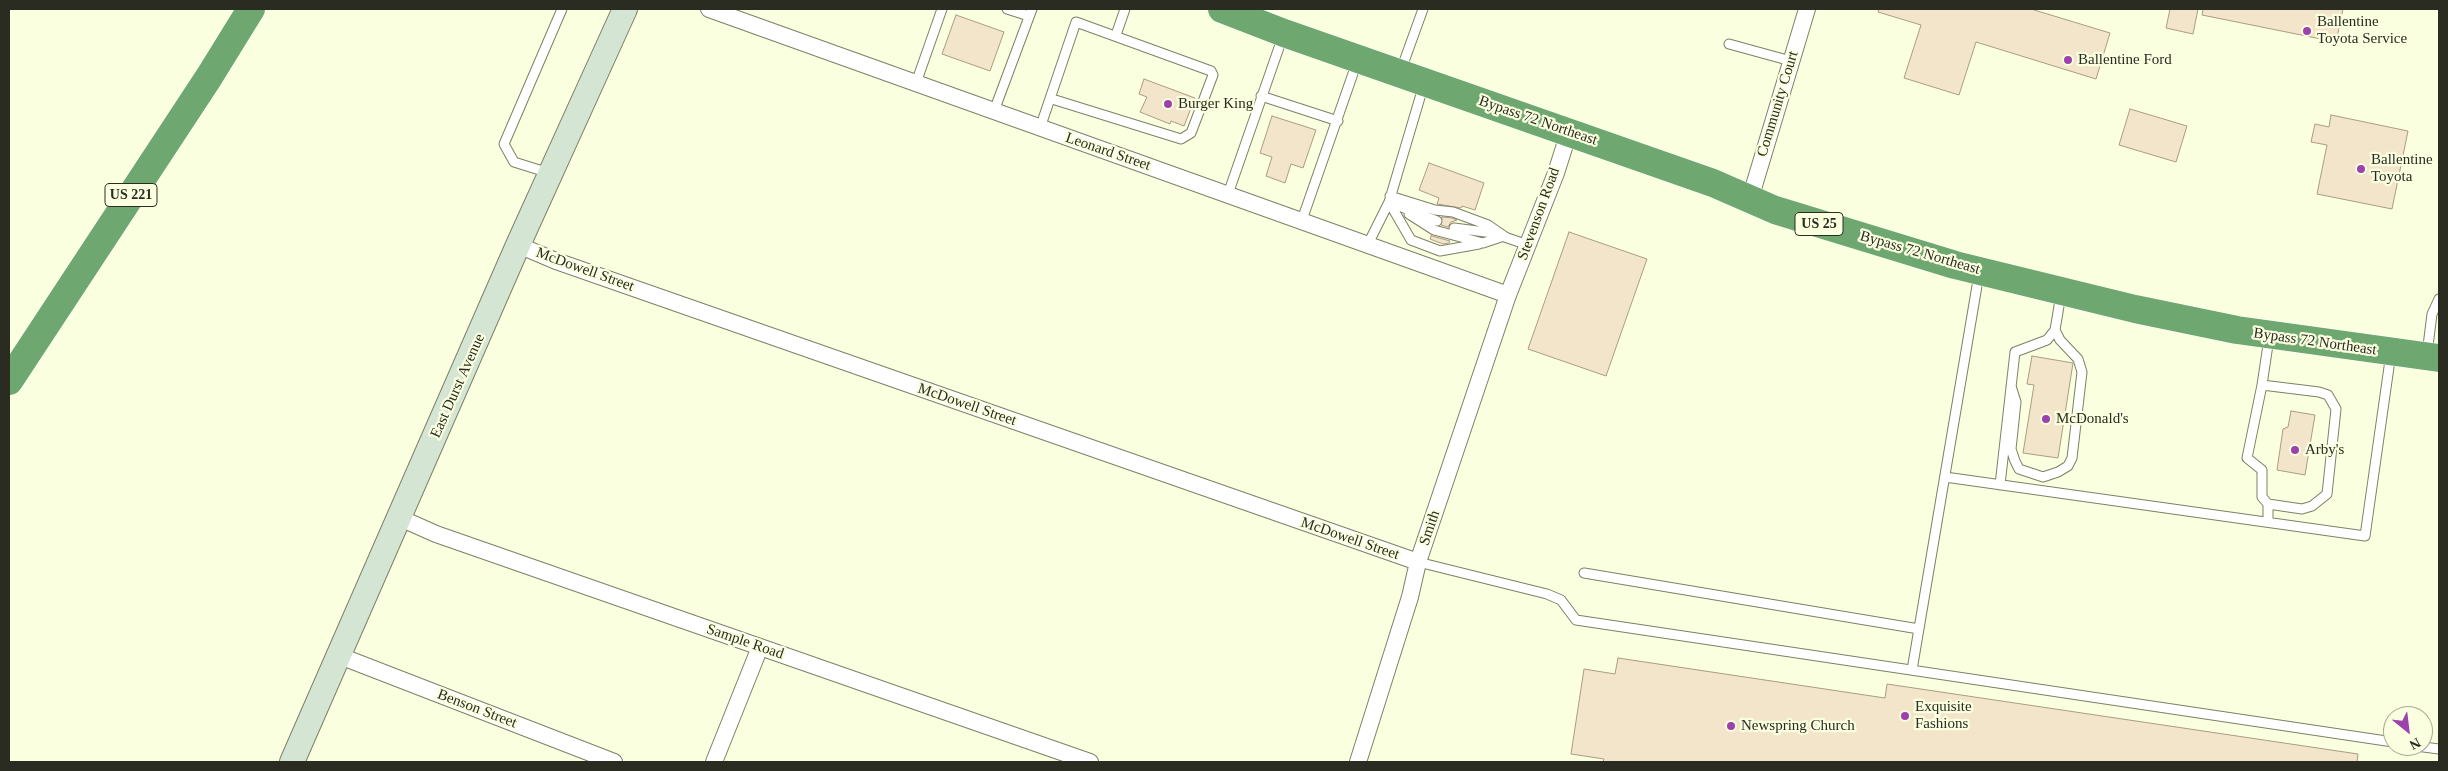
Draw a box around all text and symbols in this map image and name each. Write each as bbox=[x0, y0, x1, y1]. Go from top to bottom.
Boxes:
place label: Ballentine Toyota Service bbox=[2317, 13, 2407, 48]
marker: Ballentine Toyota Service bbox=[2301, 25, 2313, 37]
street label: Community Court bbox=[1753, 49, 1803, 159]
place label: Ballentine Ford bbox=[2078, 51, 2172, 69]
marker: Ballentine Ford bbox=[2062, 54, 2074, 66]
street label: Bypass 72 Northeast bbox=[1476, 92, 1600, 150]
place label: Burger King bbox=[1178, 95, 1253, 113]
marker: Burger King bbox=[1162, 98, 1174, 110]
street label: Leonard Street bbox=[1063, 129, 1153, 175]
place label: Ballentine Toyota bbox=[2371, 151, 2433, 186]
marker: Ballentine Toyota bbox=[2355, 163, 2367, 175]
street label: Stevenson Road bbox=[1514, 165, 1564, 263]
road number: US 221 bbox=[105, 184, 157, 206]
road number: US 25 bbox=[1795, 212, 1843, 235]
street label: Bypass 72 Northeast bbox=[1858, 227, 1982, 279]
street label: McDowell Street bbox=[534, 244, 636, 296]
street label: Bypass 72 Northeast bbox=[2252, 324, 2378, 360]
street label: East Durst Avenue bbox=[427, 331, 489, 441]
street label: McDowell Street bbox=[915, 380, 1019, 430]
place label: McDonald's bbox=[2056, 410, 2129, 428]
marker: McDonald's bbox=[2040, 413, 2052, 425]
place label: Arby's bbox=[2305, 441, 2344, 459]
marker: Arby's bbox=[2289, 444, 2301, 456]
street label: Smith bbox=[1416, 508, 1444, 548]
street label: McDowell Street bbox=[1298, 514, 1402, 564]
street label: Sample Road bbox=[704, 620, 786, 664]
street label: Benson Street bbox=[435, 686, 519, 732]
place label: Exquisite Fashions bbox=[1915, 698, 1972, 733]
north arrow bbox=[2383, 706, 2433, 756]
marker: Exquisite Fashions bbox=[1899, 710, 1911, 722]
place label: Newspring Church bbox=[1741, 717, 1855, 735]
marker: Newspring Church bbox=[1725, 720, 1737, 732]
text: N bbox=[2407, 735, 2423, 753]

